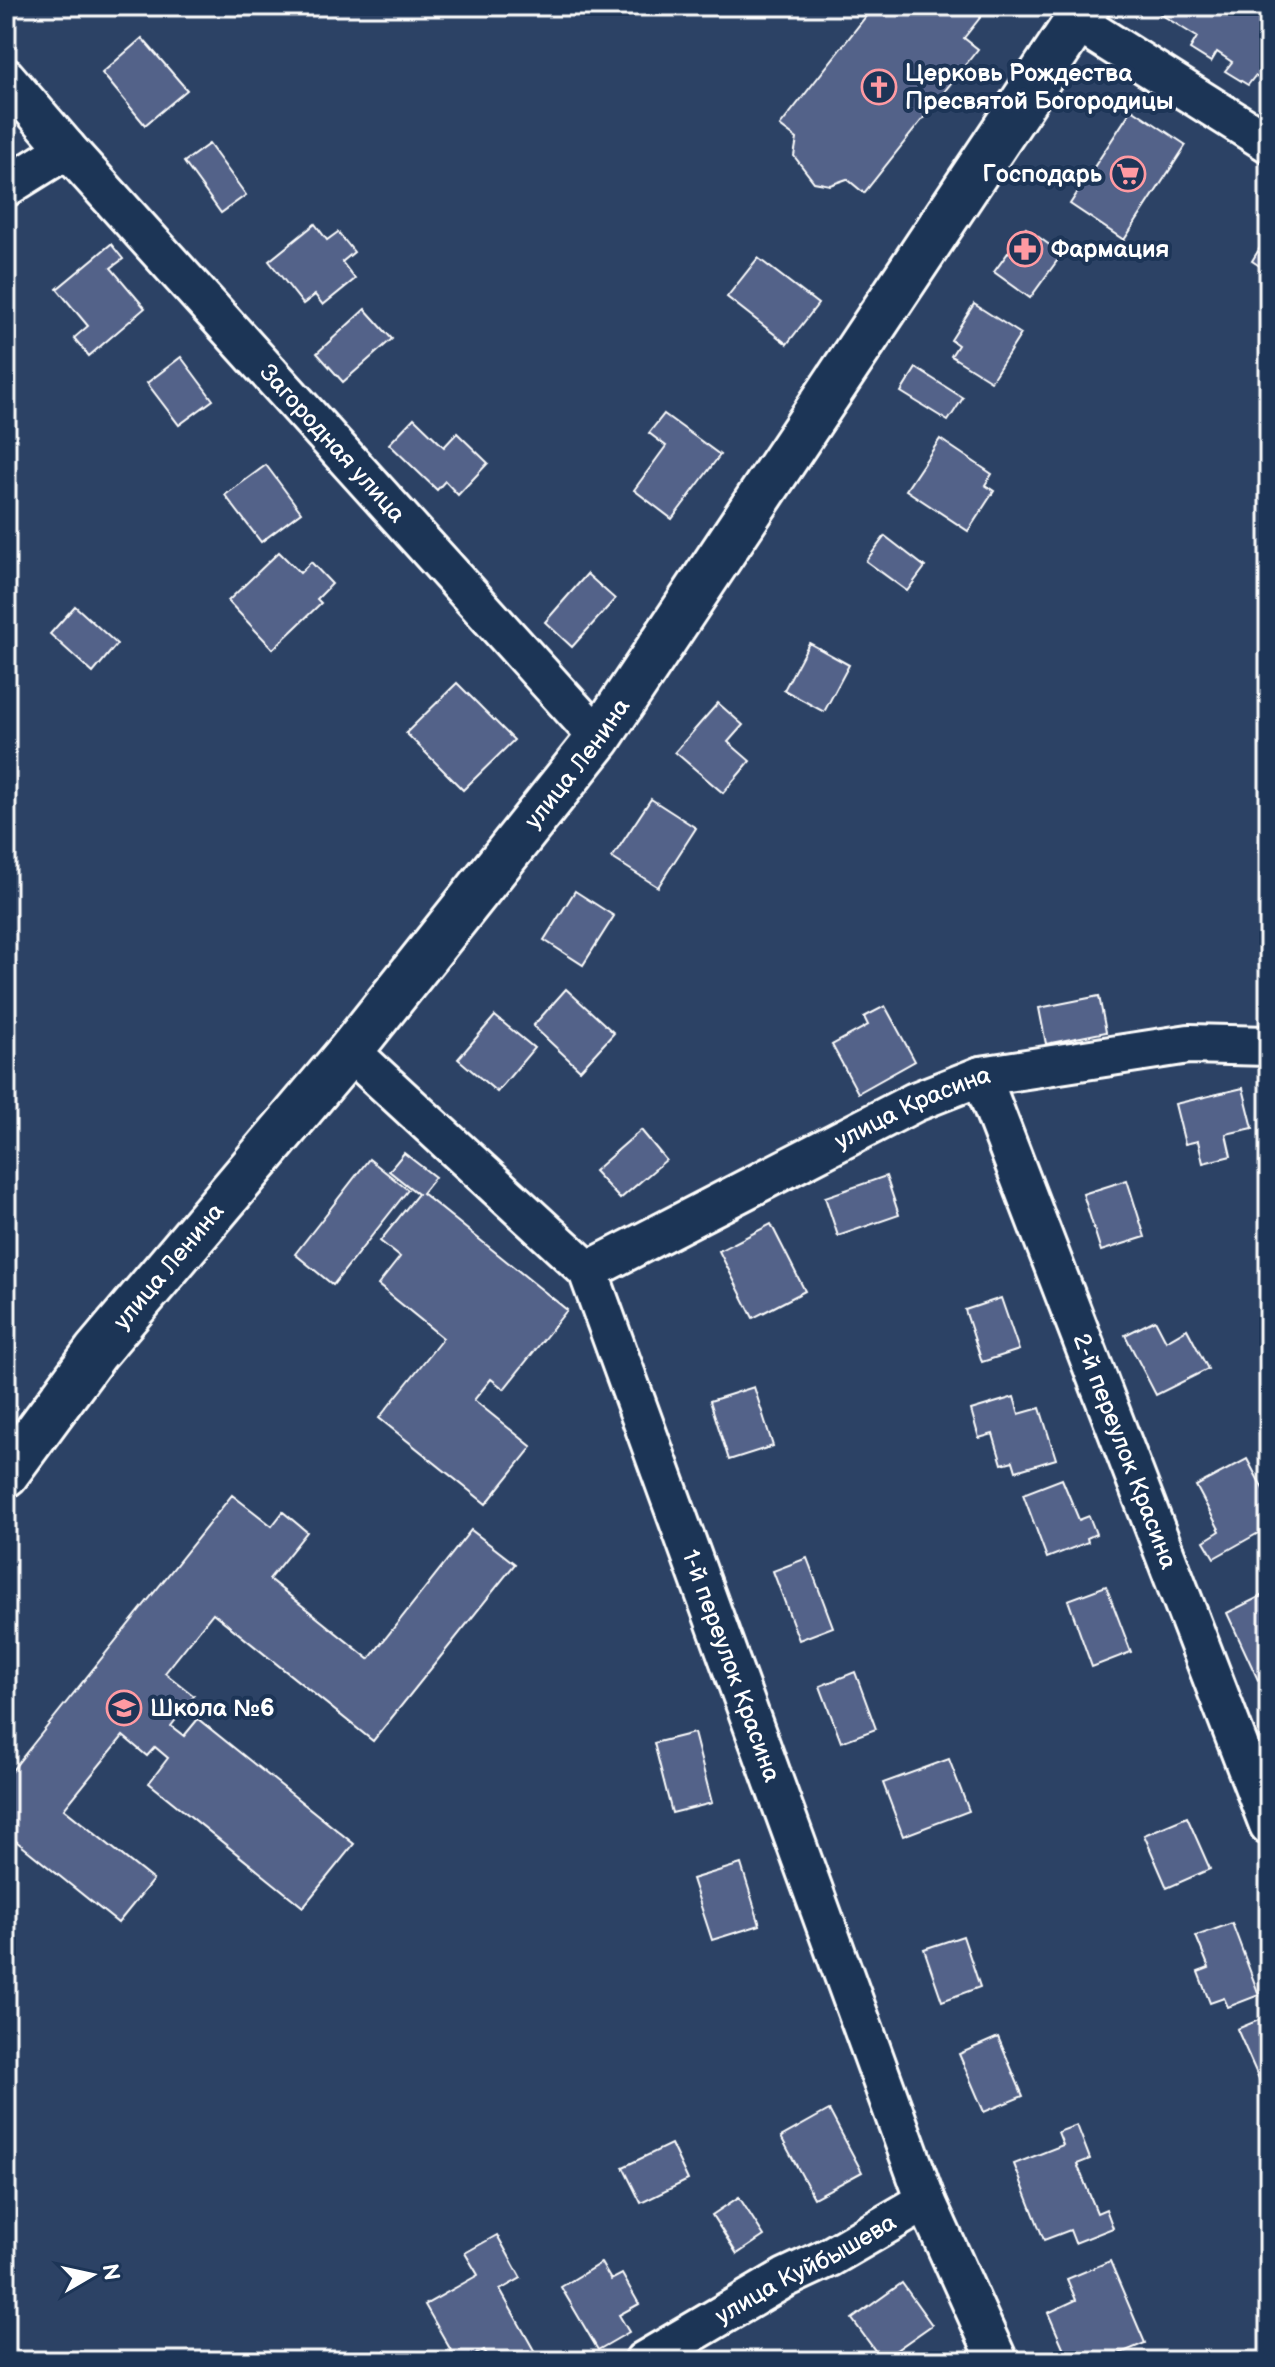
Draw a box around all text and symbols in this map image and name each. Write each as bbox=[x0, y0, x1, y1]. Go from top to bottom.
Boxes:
place label: Церковь Рождества Пресвятой Богородицы bbox=[905, 59, 1174, 116]
church icon: Церковь Рождества Пресвятой Богородицы bbox=[860, 68, 898, 106]
supermarket icon: Господарь bbox=[1109, 155, 1147, 193]
place label: Господарь bbox=[982, 160, 1103, 189]
pharmacy icon: Фармация bbox=[1006, 230, 1044, 268]
place label: Фармация bbox=[1051, 235, 1169, 264]
street label: Загородная улица bbox=[253, 358, 411, 529]
street label: улица Ленина bbox=[519, 693, 636, 835]
street label: улица Красина bbox=[830, 1061, 993, 1156]
street label: улица Ленина bbox=[107, 1197, 230, 1336]
street label: 2-й переулок Красина bbox=[1066, 1329, 1183, 1573]
street label: 1-й переулок Красина bbox=[675, 1546, 786, 1786]
school or university icon: Школа №6 bbox=[105, 1689, 143, 1727]
place label: Школа №6 bbox=[150, 1694, 274, 1723]
street label: улица Куйбышева bbox=[710, 2208, 901, 2331]
north arrow bbox=[52, 2235, 132, 2315]
text: N bbox=[96, 2262, 125, 2282]

